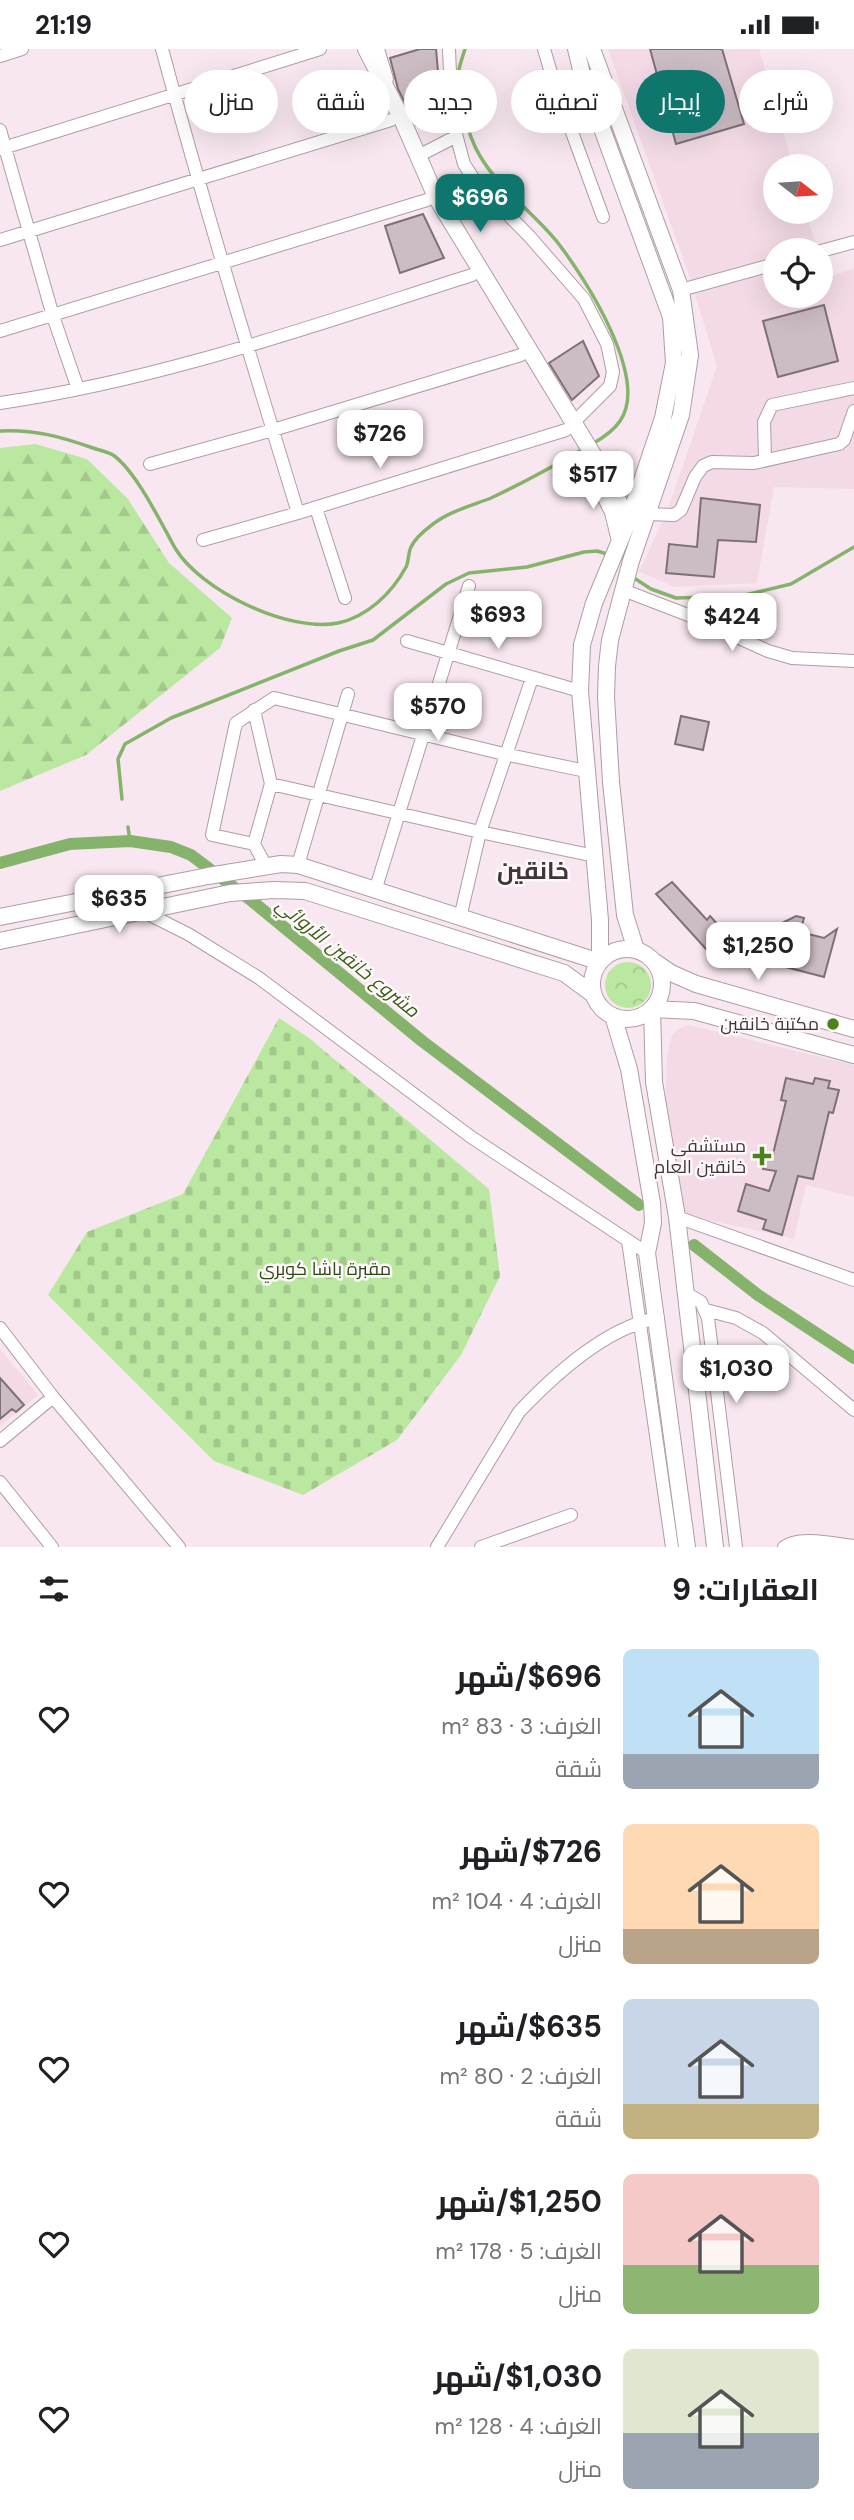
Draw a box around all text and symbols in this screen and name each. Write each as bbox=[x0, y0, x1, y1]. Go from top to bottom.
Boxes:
text: 21:19 bbox=[35, 8, 92, 42]
chip: منزل bbox=[185, 70, 278, 133]
chip: شقة bbox=[292, 70, 390, 133]
chip: جديد bbox=[404, 70, 497, 133]
chip: تصفية bbox=[511, 70, 622, 133]
chip: إيجار bbox=[636, 70, 725, 133]
chip: شراء bbox=[739, 70, 833, 133]
north arrow bbox=[763, 154, 833, 224]
map controls bbox=[763, 154, 833, 308]
pin: $696 bbox=[439, 174, 521, 234]
text: $696 bbox=[451, 182, 509, 212]
button: locate bbox=[763, 238, 833, 308]
pin: $726 bbox=[339, 411, 421, 470]
text: $726 bbox=[353, 418, 407, 448]
pin: $517 bbox=[552, 451, 634, 511]
text: $517 bbox=[569, 459, 617, 489]
pin: $693 bbox=[457, 591, 539, 651]
pin: $424 bbox=[691, 593, 773, 653]
text: $693 bbox=[470, 599, 526, 629]
text: $424 bbox=[704, 601, 760, 631]
pin: $570 bbox=[397, 683, 479, 743]
text: $570 bbox=[410, 691, 466, 721]
district label: خانقين bbox=[497, 855, 569, 886]
pin: $635 bbox=[78, 875, 160, 935]
text: $635 bbox=[91, 883, 147, 913]
water label: مشروع خانقين الأروائي bbox=[269, 892, 425, 1026]
pin: $1,250 bbox=[701, 923, 815, 982]
text: $1,250 bbox=[722, 930, 794, 960]
place label: مكتبة خانقين bbox=[720, 1012, 819, 1036]
marker: مكتبة خانقين bbox=[825, 1016, 841, 1032]
place label: مستشفى خانقين العام bbox=[654, 1134, 746, 1179]
marker: مستشفى خانقين العام bbox=[752, 1146, 772, 1166]
park label: مقبرة باشا كوبري bbox=[259, 1257, 391, 1283]
pin: $1,030 bbox=[679, 1345, 793, 1405]
text: $1,030 bbox=[699, 1353, 773, 1383]
icon: filters bbox=[35, 1570, 73, 1608]
text: العقارات: 9 bbox=[672, 1570, 819, 1609]
text: $696/شهر bbox=[456, 1657, 602, 1696]
icon: home bbox=[679, 1677, 763, 1761]
icon: heart bbox=[35, 1700, 73, 1738]
text: الغرف: 3 · 83 m² bbox=[441, 1711, 602, 1741]
text: شقة bbox=[555, 1754, 602, 1784]
text: $726/شهر bbox=[460, 1832, 602, 1871]
icon: home bbox=[679, 1852, 763, 1936]
icon: heart bbox=[35, 1875, 73, 1913]
text: الغرف: 4 · 104 m² bbox=[432, 1886, 602, 1916]
text: منزل bbox=[558, 1929, 602, 1959]
text: $635/شهر bbox=[457, 2007, 602, 2046]
icon: home bbox=[679, 2027, 763, 2111]
icon: heart bbox=[35, 2050, 73, 2088]
text: الغرف: 2 · 80 m² bbox=[439, 2061, 602, 2091]
text: شقة bbox=[555, 2104, 602, 2134]
text: $1,250/شهر bbox=[437, 2182, 602, 2221]
icon: home bbox=[679, 2202, 763, 2286]
icon: heart bbox=[35, 2225, 73, 2263]
text: الغرف: 5 · 178 m² bbox=[435, 2236, 602, 2266]
text: منزل bbox=[558, 2279, 602, 2309]
text: $1,030/شهر bbox=[434, 2357, 602, 2396]
icon: home bbox=[679, 2377, 763, 2461]
icon: heart bbox=[35, 2400, 73, 2438]
text: الغرف: 4 · 128 m² bbox=[434, 2411, 602, 2441]
text: منزل bbox=[558, 2454, 602, 2484]

